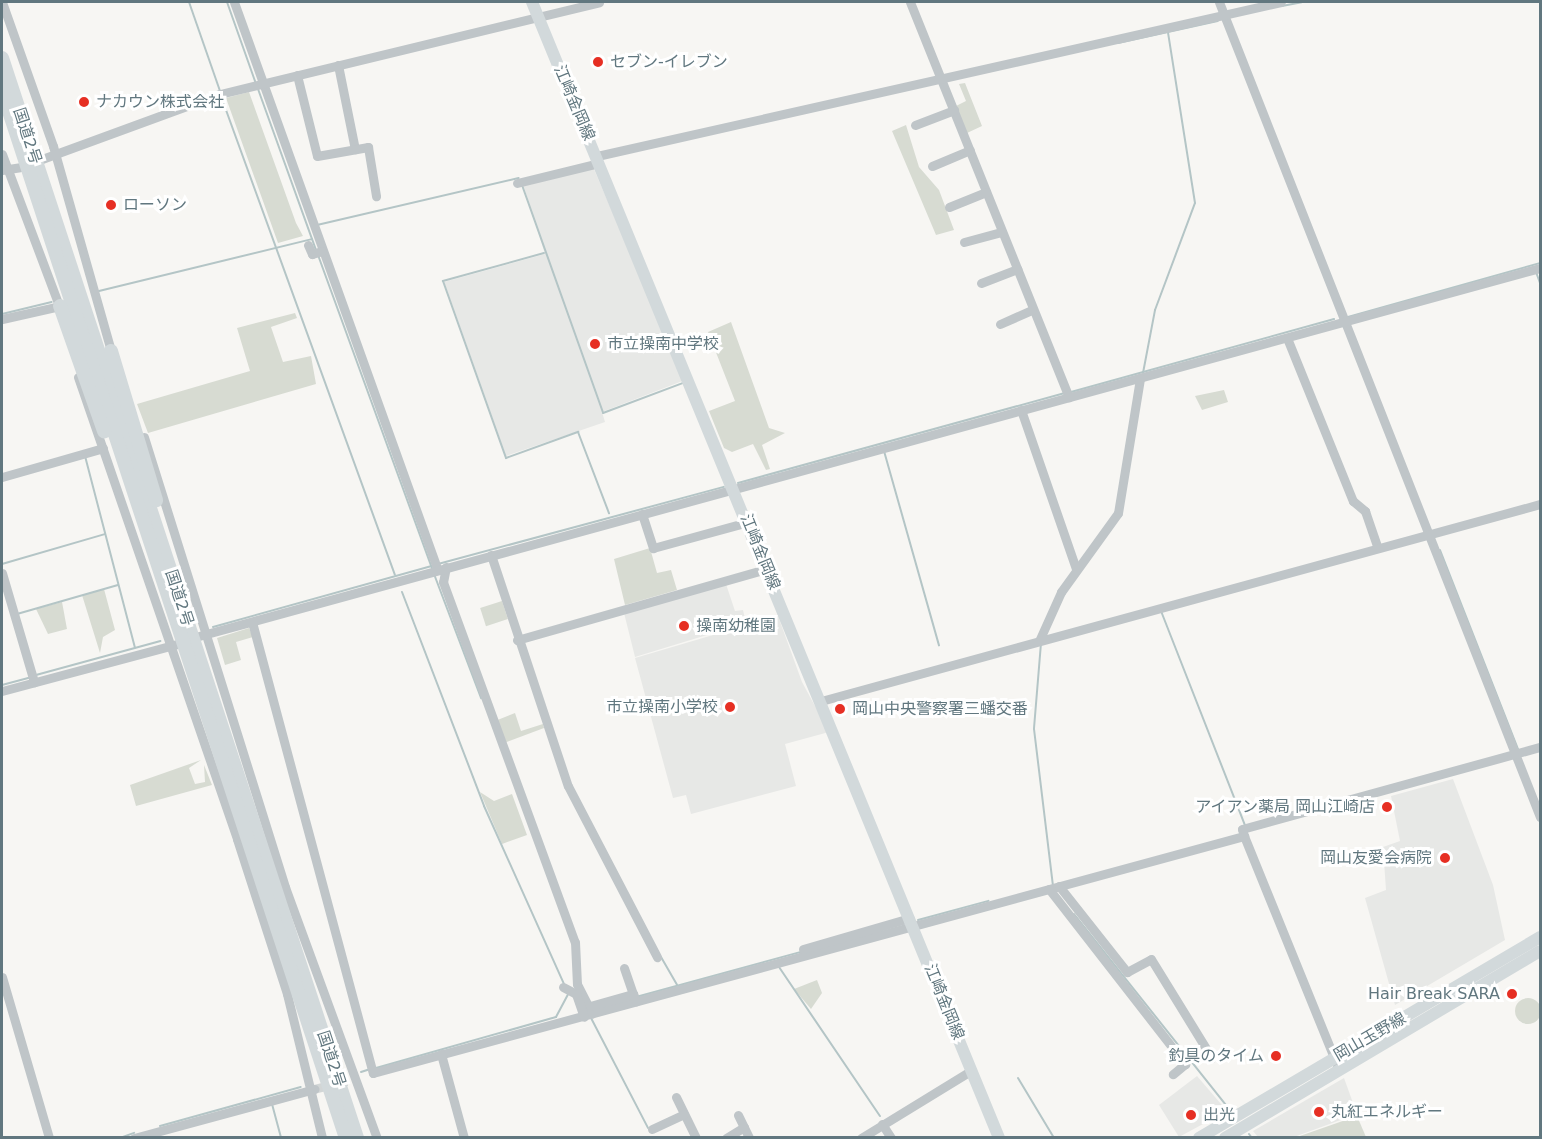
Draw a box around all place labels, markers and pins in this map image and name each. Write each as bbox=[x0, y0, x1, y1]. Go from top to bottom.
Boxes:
place label: セブン-イレブン bbox=[610, 52, 728, 72]
marker: セブン-イレブン bbox=[591, 55, 605, 69]
place label: ナカウン株式会社 bbox=[96, 92, 224, 112]
marker: ナカウン株式会社 bbox=[77, 95, 91, 109]
place label: ローソン bbox=[123, 195, 187, 215]
marker: ローソン bbox=[104, 198, 118, 212]
place label: 市立操南中学校 bbox=[607, 334, 719, 354]
marker: 市立操南中学校 bbox=[588, 337, 602, 351]
place label: 操南幼稚園 bbox=[696, 616, 776, 636]
marker: 操南幼稚園 bbox=[677, 619, 691, 633]
place label: 市立操南小学校 bbox=[606, 697, 718, 717]
place label: 岡山中央警察署三蟠交番 bbox=[852, 699, 1028, 719]
marker: 市立操南小学校 bbox=[723, 700, 737, 714]
marker: 岡山中央警察署三蟠交番 bbox=[833, 702, 847, 716]
place label: アイアン薬局 岡山江崎店 bbox=[1194, 797, 1375, 817]
marker: アイアン薬局 岡山江崎店 bbox=[1380, 800, 1394, 814]
place label: 岡山友愛会病院 bbox=[1320, 848, 1432, 868]
marker: 岡山友愛会病院 bbox=[1436, 849, 1454, 867]
place label: Hair Break SARA bbox=[1368, 984, 1500, 1004]
marker: Hair Break SARA bbox=[1505, 987, 1519, 1001]
place label: 釣具のタイム bbox=[1168, 1046, 1264, 1066]
marker: 釣具のタイム bbox=[1269, 1049, 1283, 1063]
place label: 丸紅エネルギー bbox=[1331, 1102, 1443, 1122]
place label: 出光 bbox=[1203, 1105, 1235, 1125]
marker: 丸紅エネルギー bbox=[1312, 1105, 1326, 1119]
marker: 出光 bbox=[1184, 1108, 1198, 1122]

